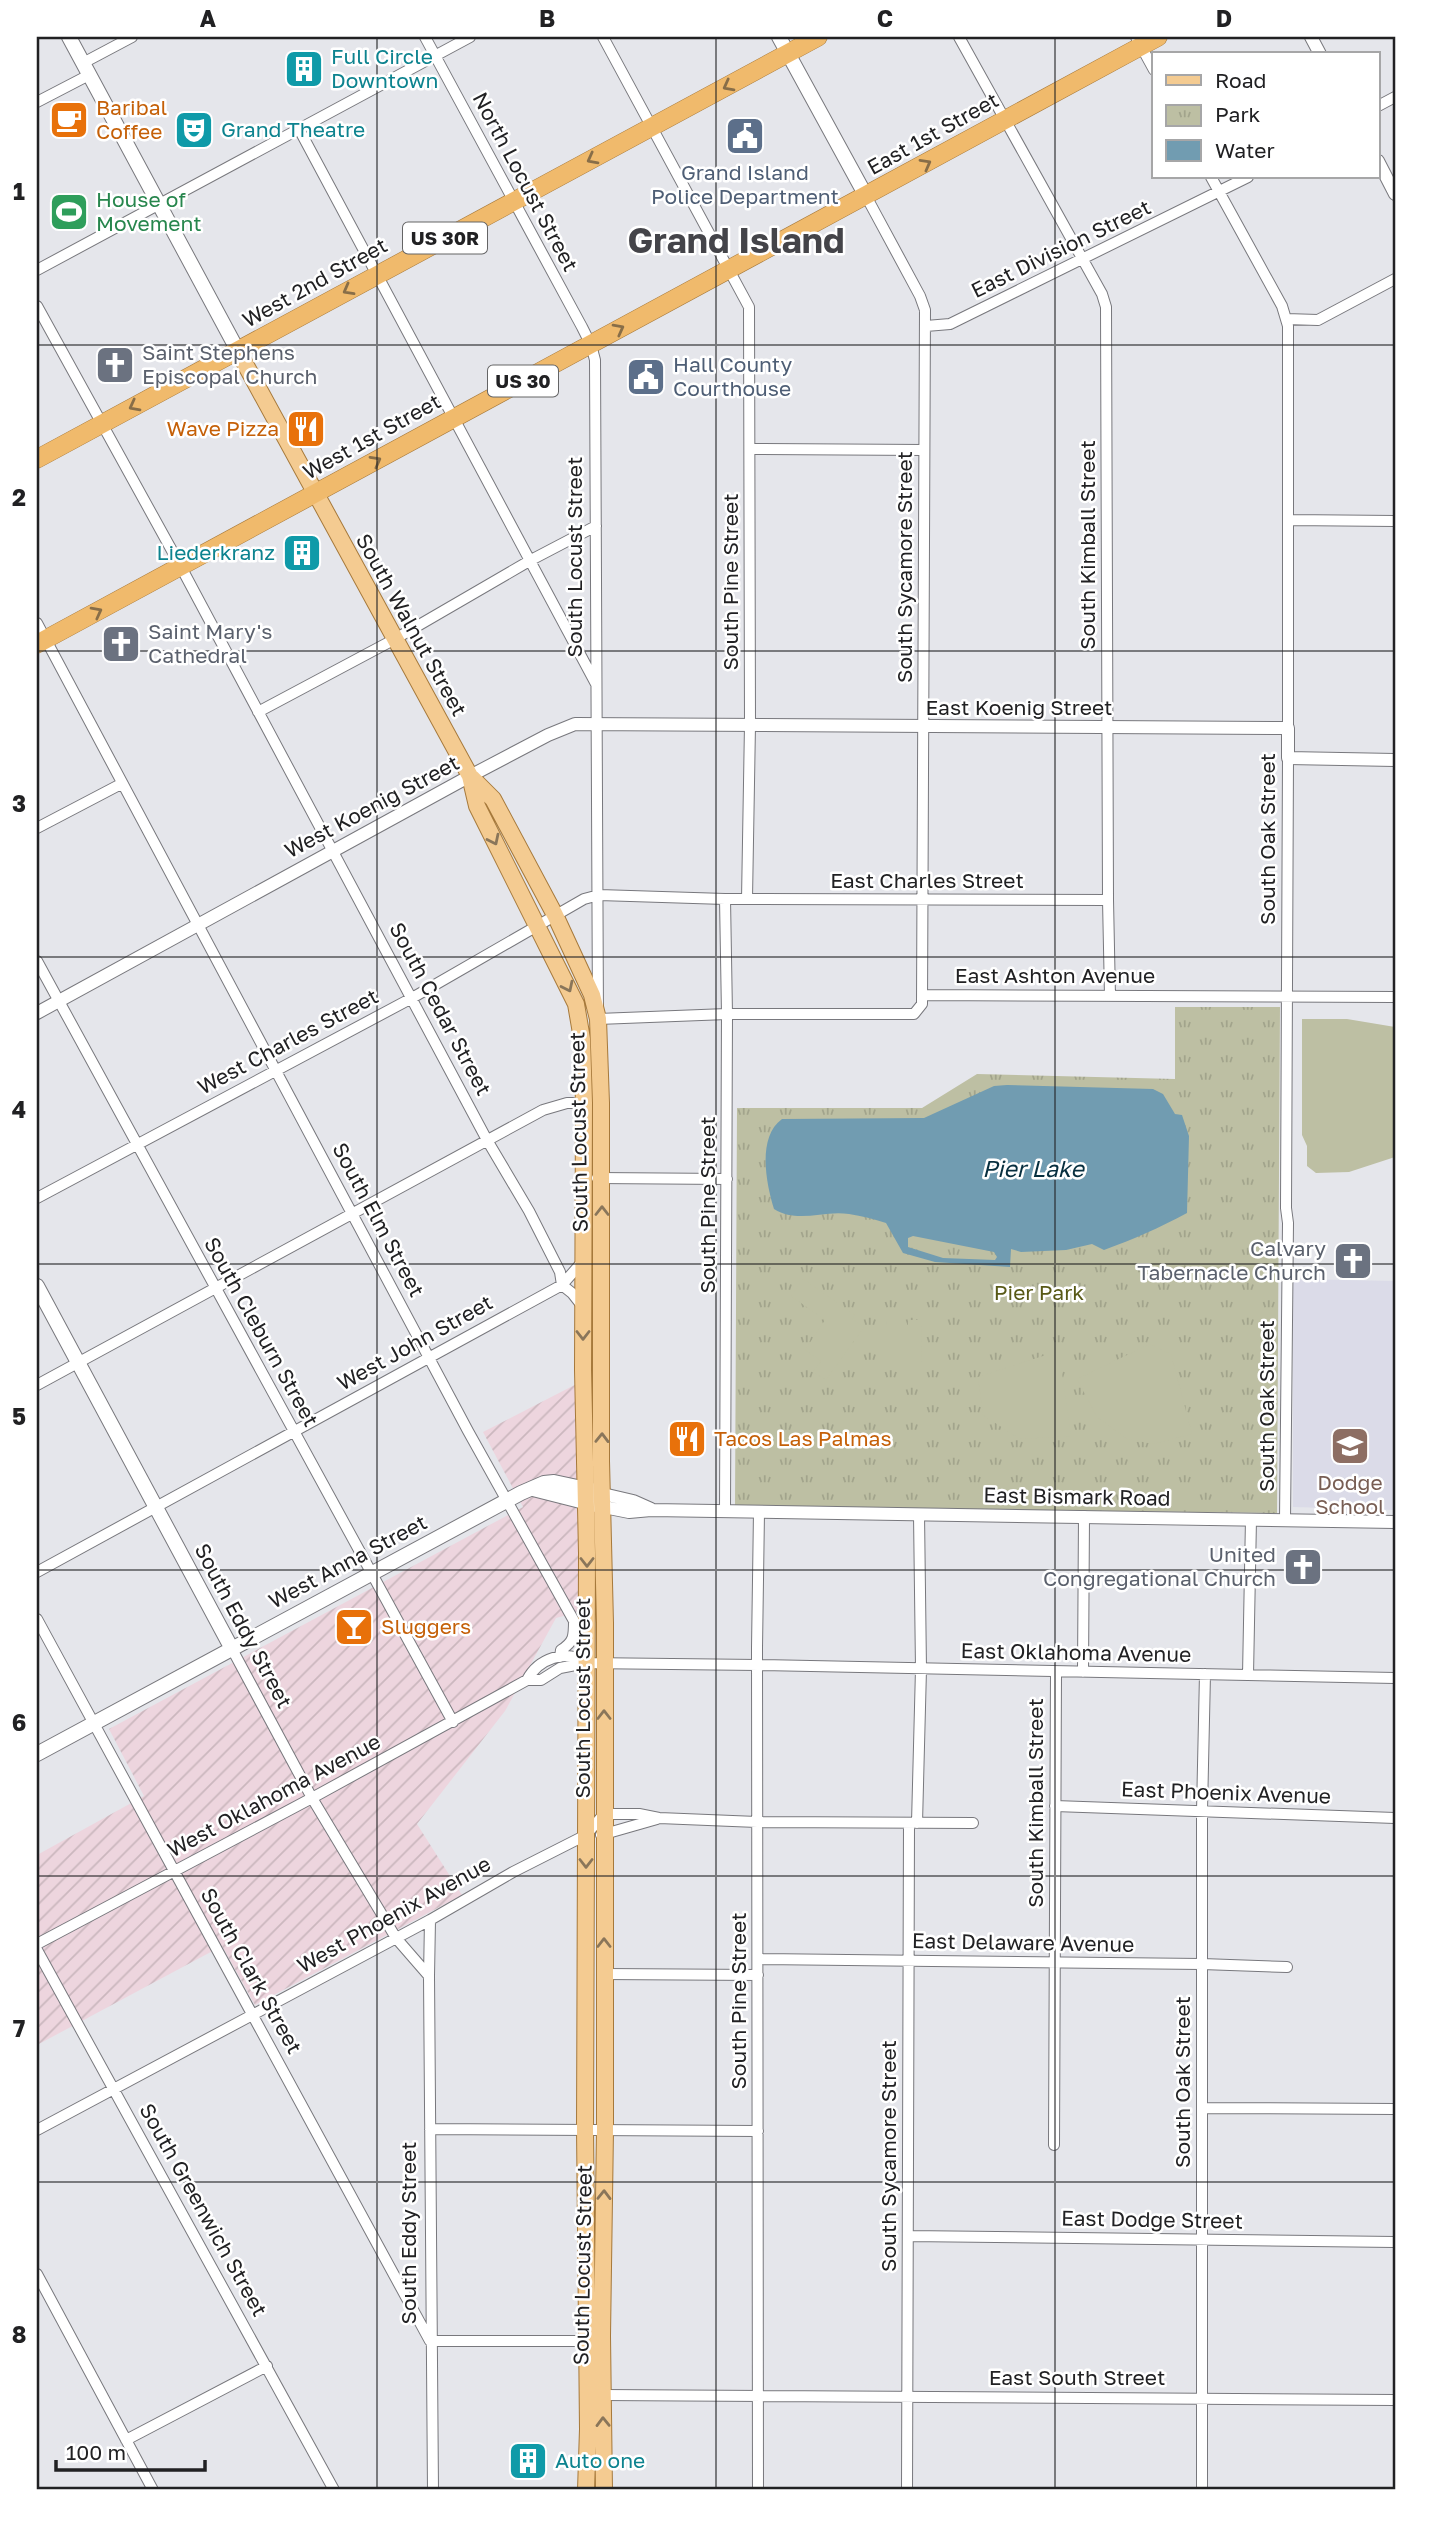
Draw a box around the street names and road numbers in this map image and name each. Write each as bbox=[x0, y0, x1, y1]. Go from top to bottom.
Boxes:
street label: East 1st Street bbox=[862, 86, 1003, 180]
street label: North Locust Street bbox=[468, 87, 584, 276]
street label: East Division Street bbox=[966, 193, 1155, 303]
road number: US 30R bbox=[403, 222, 487, 254]
street label: West 2nd Street bbox=[237, 232, 392, 333]
road number: US 30 bbox=[488, 366, 558, 396]
street label: West 1st Street bbox=[298, 388, 445, 485]
street label: South Kimball Street bbox=[1074, 440, 1100, 650]
street label: South Sycamore Street bbox=[891, 451, 917, 683]
street label: South Locust Street bbox=[561, 457, 587, 657]
street label: South Pine Street bbox=[717, 493, 743, 671]
street label: South Walnut Street bbox=[351, 529, 473, 720]
street label: East Koenig Street bbox=[926, 694, 1112, 720]
street label: West Koenig Street bbox=[280, 749, 463, 863]
street label: South Oak Street bbox=[1254, 753, 1280, 925]
street label: East Charles Street bbox=[830, 867, 1024, 893]
street label: South Cedar Street bbox=[384, 918, 497, 1099]
street label: East Ashton Avenue bbox=[955, 962, 1155, 988]
street label: West Charles Street bbox=[193, 983, 382, 1100]
street label: South Locust Street bbox=[563, 1031, 593, 1233]
street label: South Pine Street bbox=[694, 1116, 720, 1294]
street label: South Elm Street bbox=[327, 1138, 430, 1301]
street label: South Cleburn Street bbox=[199, 1232, 325, 1431]
street label: West John Street bbox=[332, 1289, 497, 1396]
street label: South Oak Street bbox=[1253, 1320, 1279, 1492]
street label: East Bismark Road bbox=[983, 1481, 1171, 1511]
street label: West Anna Street bbox=[264, 1508, 431, 1614]
street label: South Eddy Street bbox=[189, 1539, 298, 1712]
street label: South Locust Street bbox=[569, 1598, 595, 1798]
street label: East Oklahoma Avenue bbox=[961, 1637, 1192, 1667]
street label: South Kimball Street bbox=[1022, 1698, 1048, 1908]
street label: West Oklahoma Avenue bbox=[163, 1728, 385, 1862]
street label: East Phoenix Avenue bbox=[1121, 1775, 1332, 1809]
street label: West Phoenix Avenue bbox=[292, 1850, 495, 1978]
street label: South Clark Street bbox=[196, 1883, 308, 2058]
street label: South Pine Street bbox=[725, 1912, 751, 2090]
street label: East Delaware Avenue bbox=[912, 1927, 1134, 1957]
street label: South Oak Street bbox=[1169, 1996, 1195, 2168]
street label: South Sycamore Street bbox=[875, 2040, 901, 2272]
street label: South Greenwich Street bbox=[134, 2098, 273, 2321]
street label: South Eddy Street bbox=[395, 2142, 421, 2324]
street label: South Locust Street bbox=[567, 2164, 597, 2366]
street label: East Dodge Street bbox=[1061, 2204, 1243, 2234]
street label: East South Street bbox=[989, 2364, 1165, 2390]

